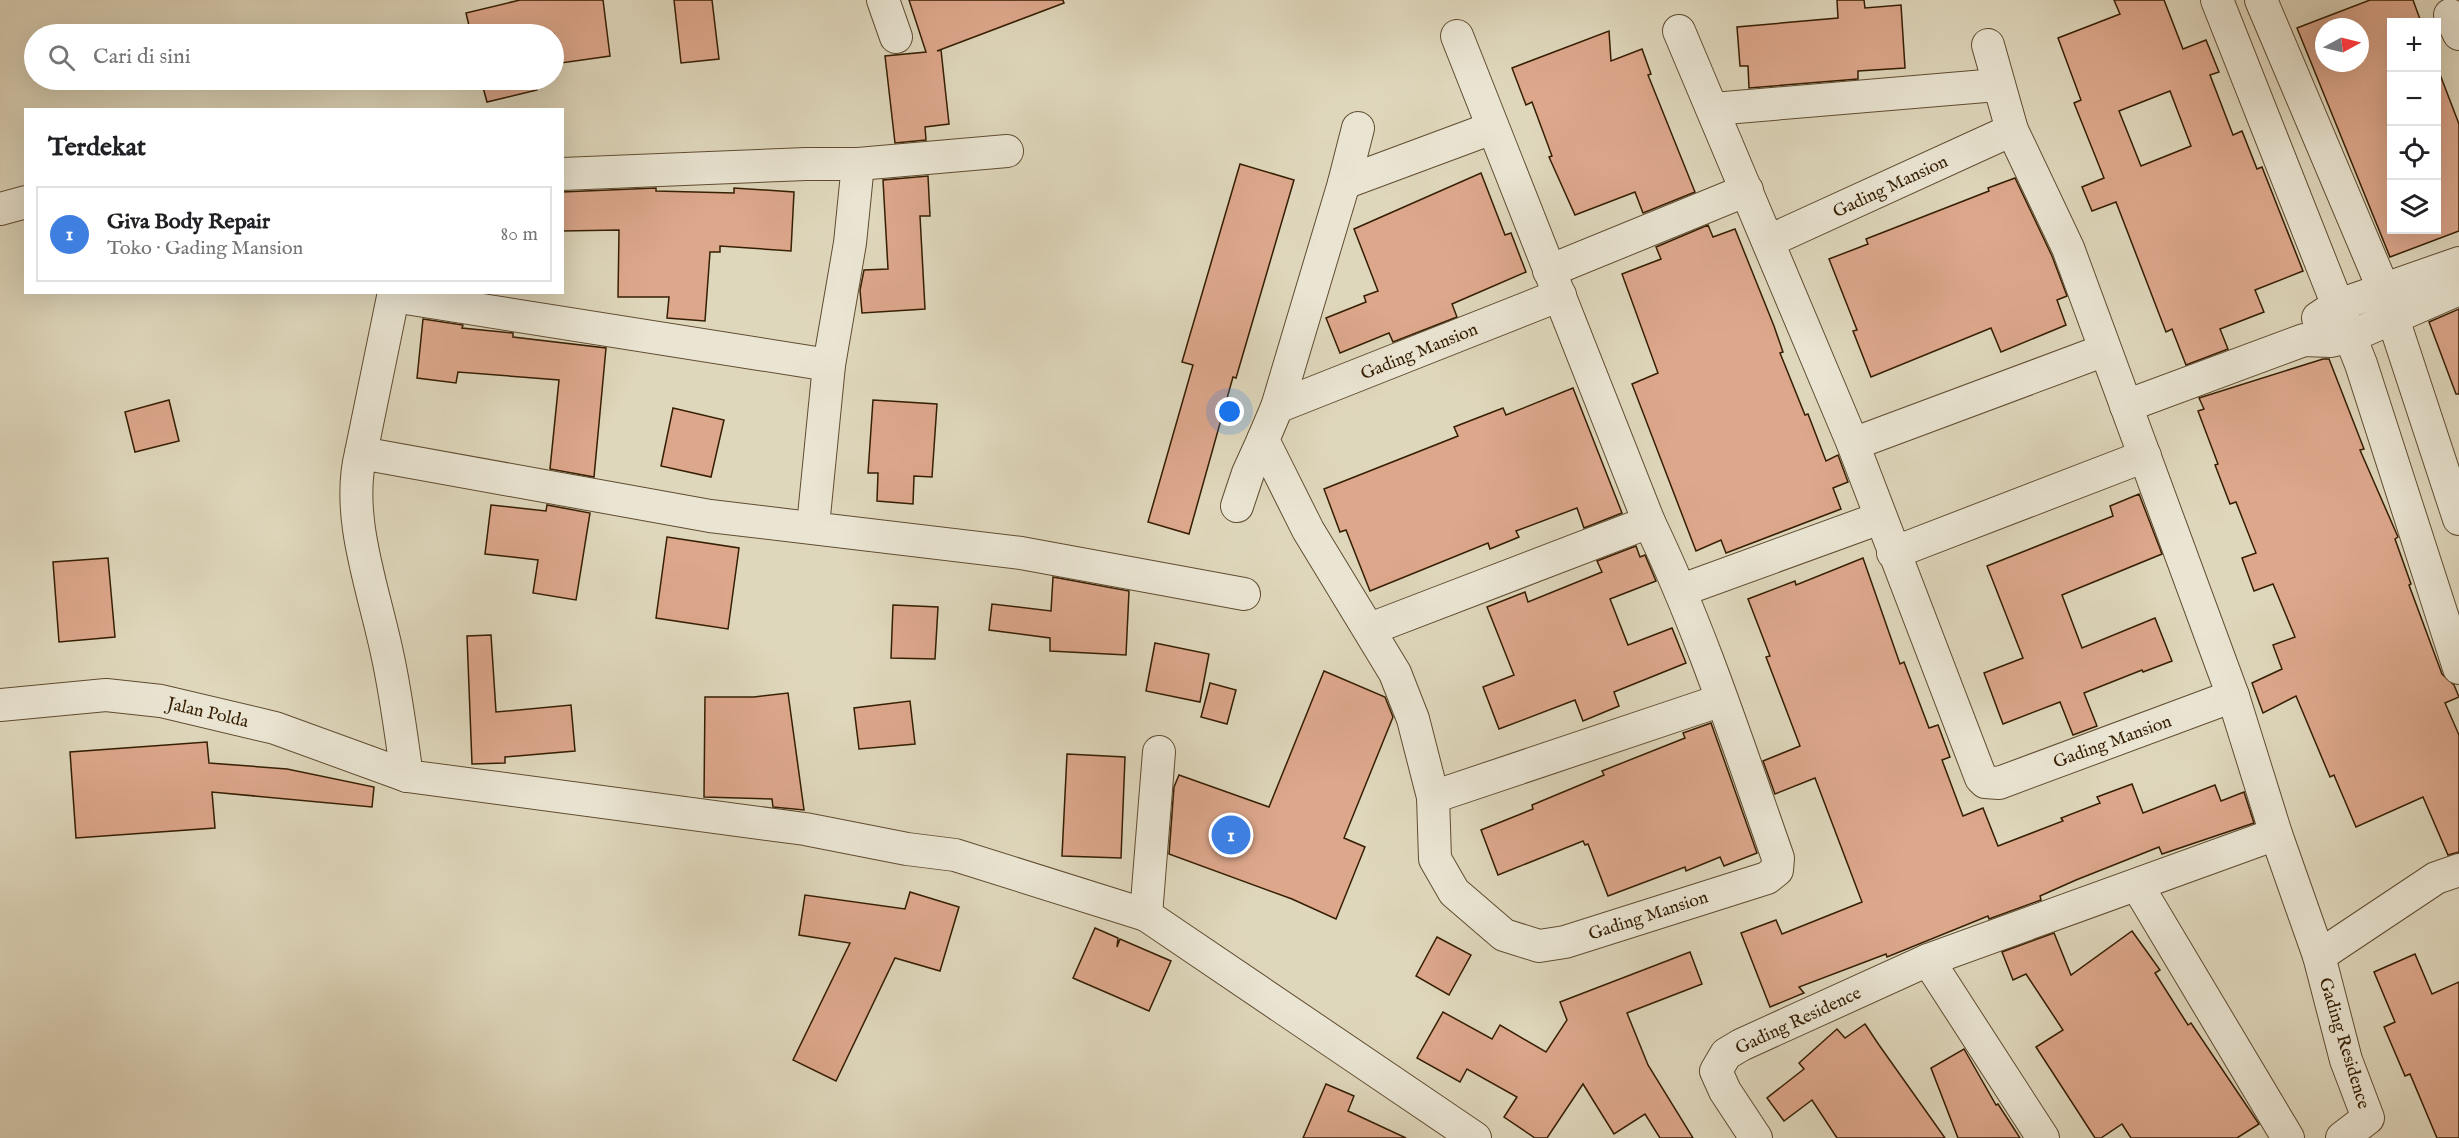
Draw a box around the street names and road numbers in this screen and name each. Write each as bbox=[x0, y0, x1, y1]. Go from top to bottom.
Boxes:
street label: Gading Mansion bbox=[1829, 150, 1952, 224]
street label: Gading Mansion bbox=[1358, 318, 1482, 386]
street label: Jalan Polda bbox=[163, 692, 251, 734]
street label: Gading Mansion bbox=[2050, 710, 2175, 774]
street label: Gading Mansion bbox=[1586, 886, 1712, 947]
street label: Gading Residence bbox=[2313, 975, 2374, 1112]
street label: Gading Residence bbox=[1732, 982, 1865, 1061]

